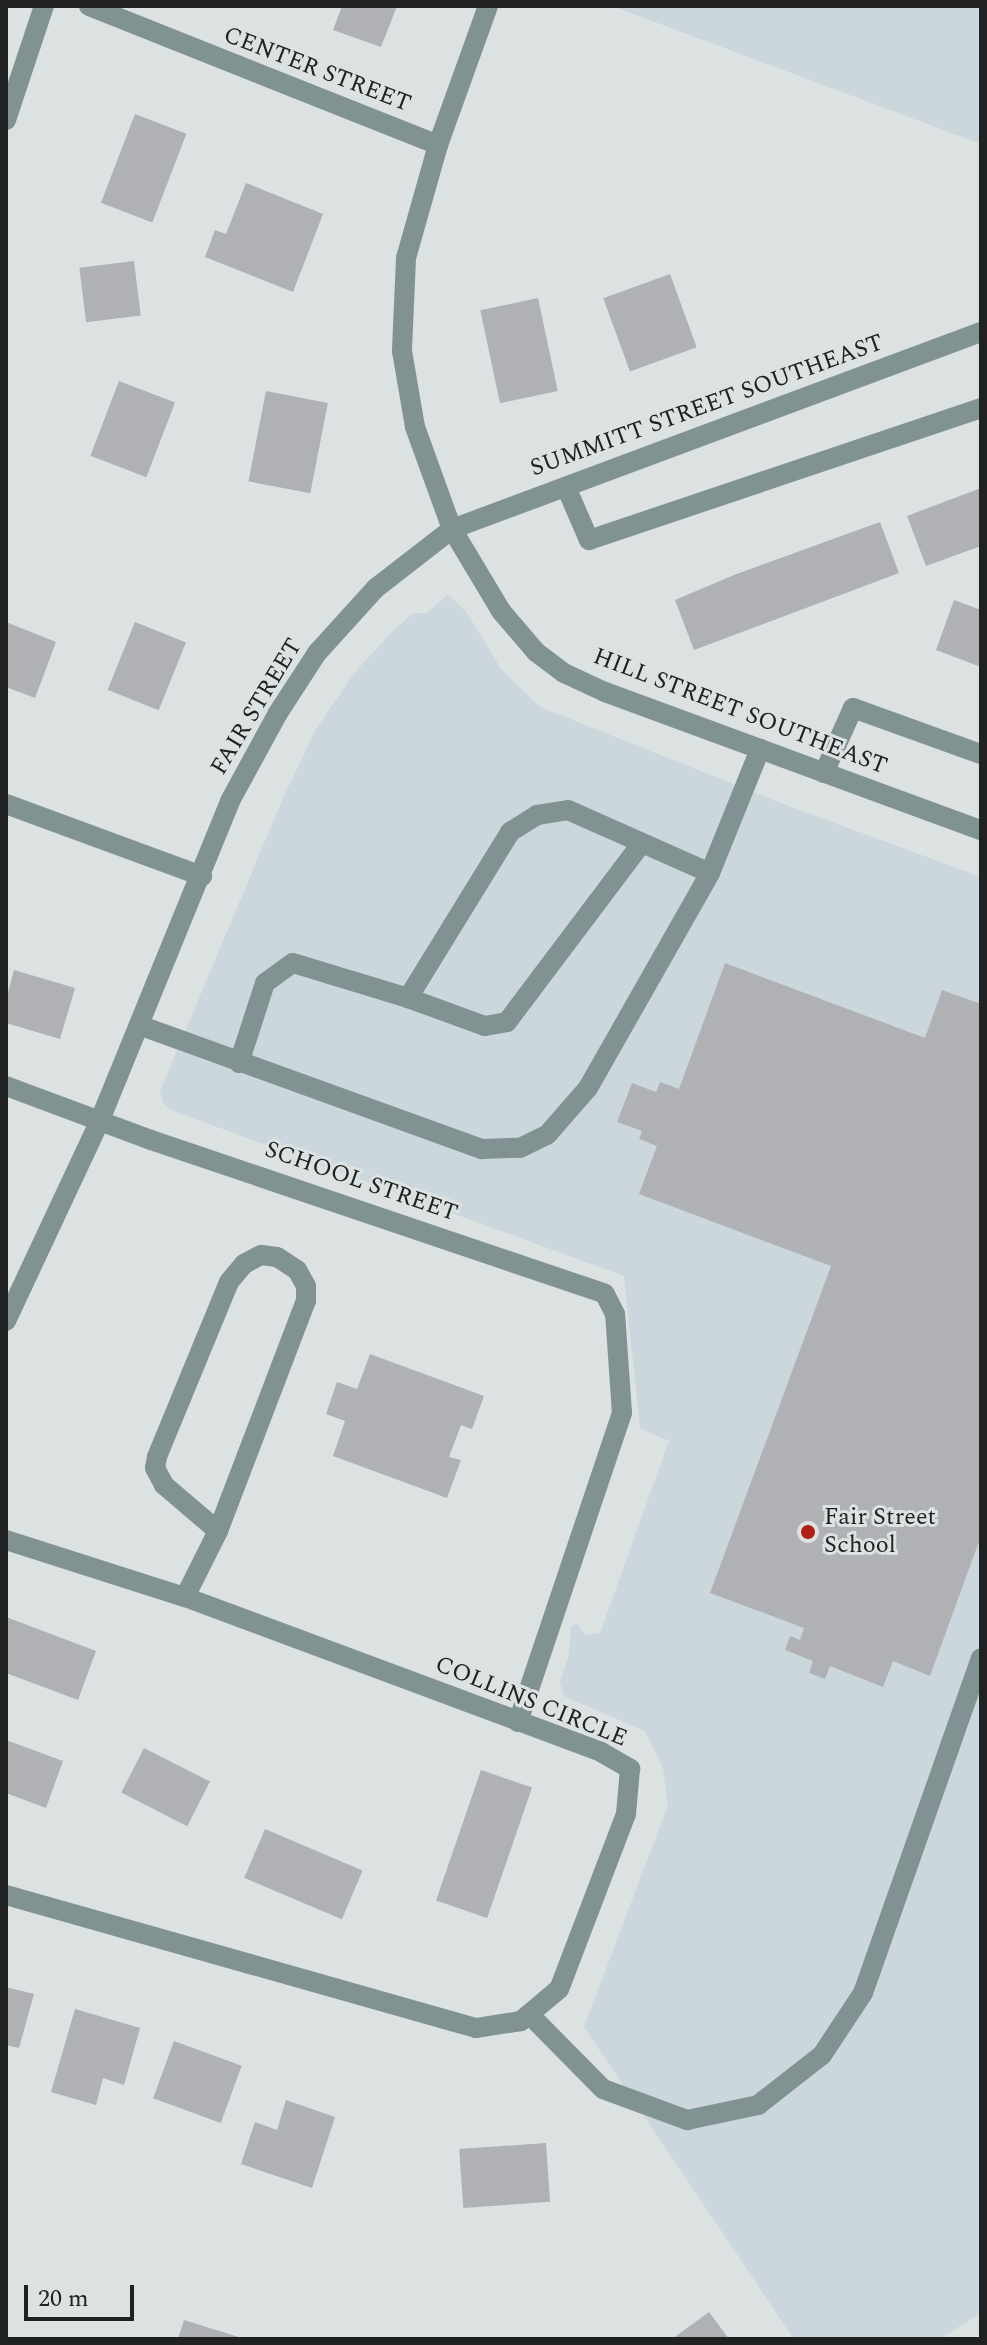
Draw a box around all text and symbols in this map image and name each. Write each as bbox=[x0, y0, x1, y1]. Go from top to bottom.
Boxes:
street label: CENTER STREET bbox=[219, 21, 415, 119]
street label: SUMMITT STREET SOUTHEAST bbox=[526, 329, 888, 483]
street label: FAIR STREET bbox=[205, 634, 309, 780]
street label: HILL STREET SOUTHEAST bbox=[589, 643, 891, 781]
street label: SCHOOL STREET bbox=[261, 1136, 461, 1228]
place label: Fair Street School bbox=[824, 1504, 936, 1560]
marker: Fair Street School bbox=[799, 1523, 817, 1541]
street label: COLLINS CIRCLE bbox=[431, 1650, 631, 1754]
scale bar bbox=[28, 2269, 138, 2319]
text: 20 m bbox=[38, 2281, 89, 2317]

